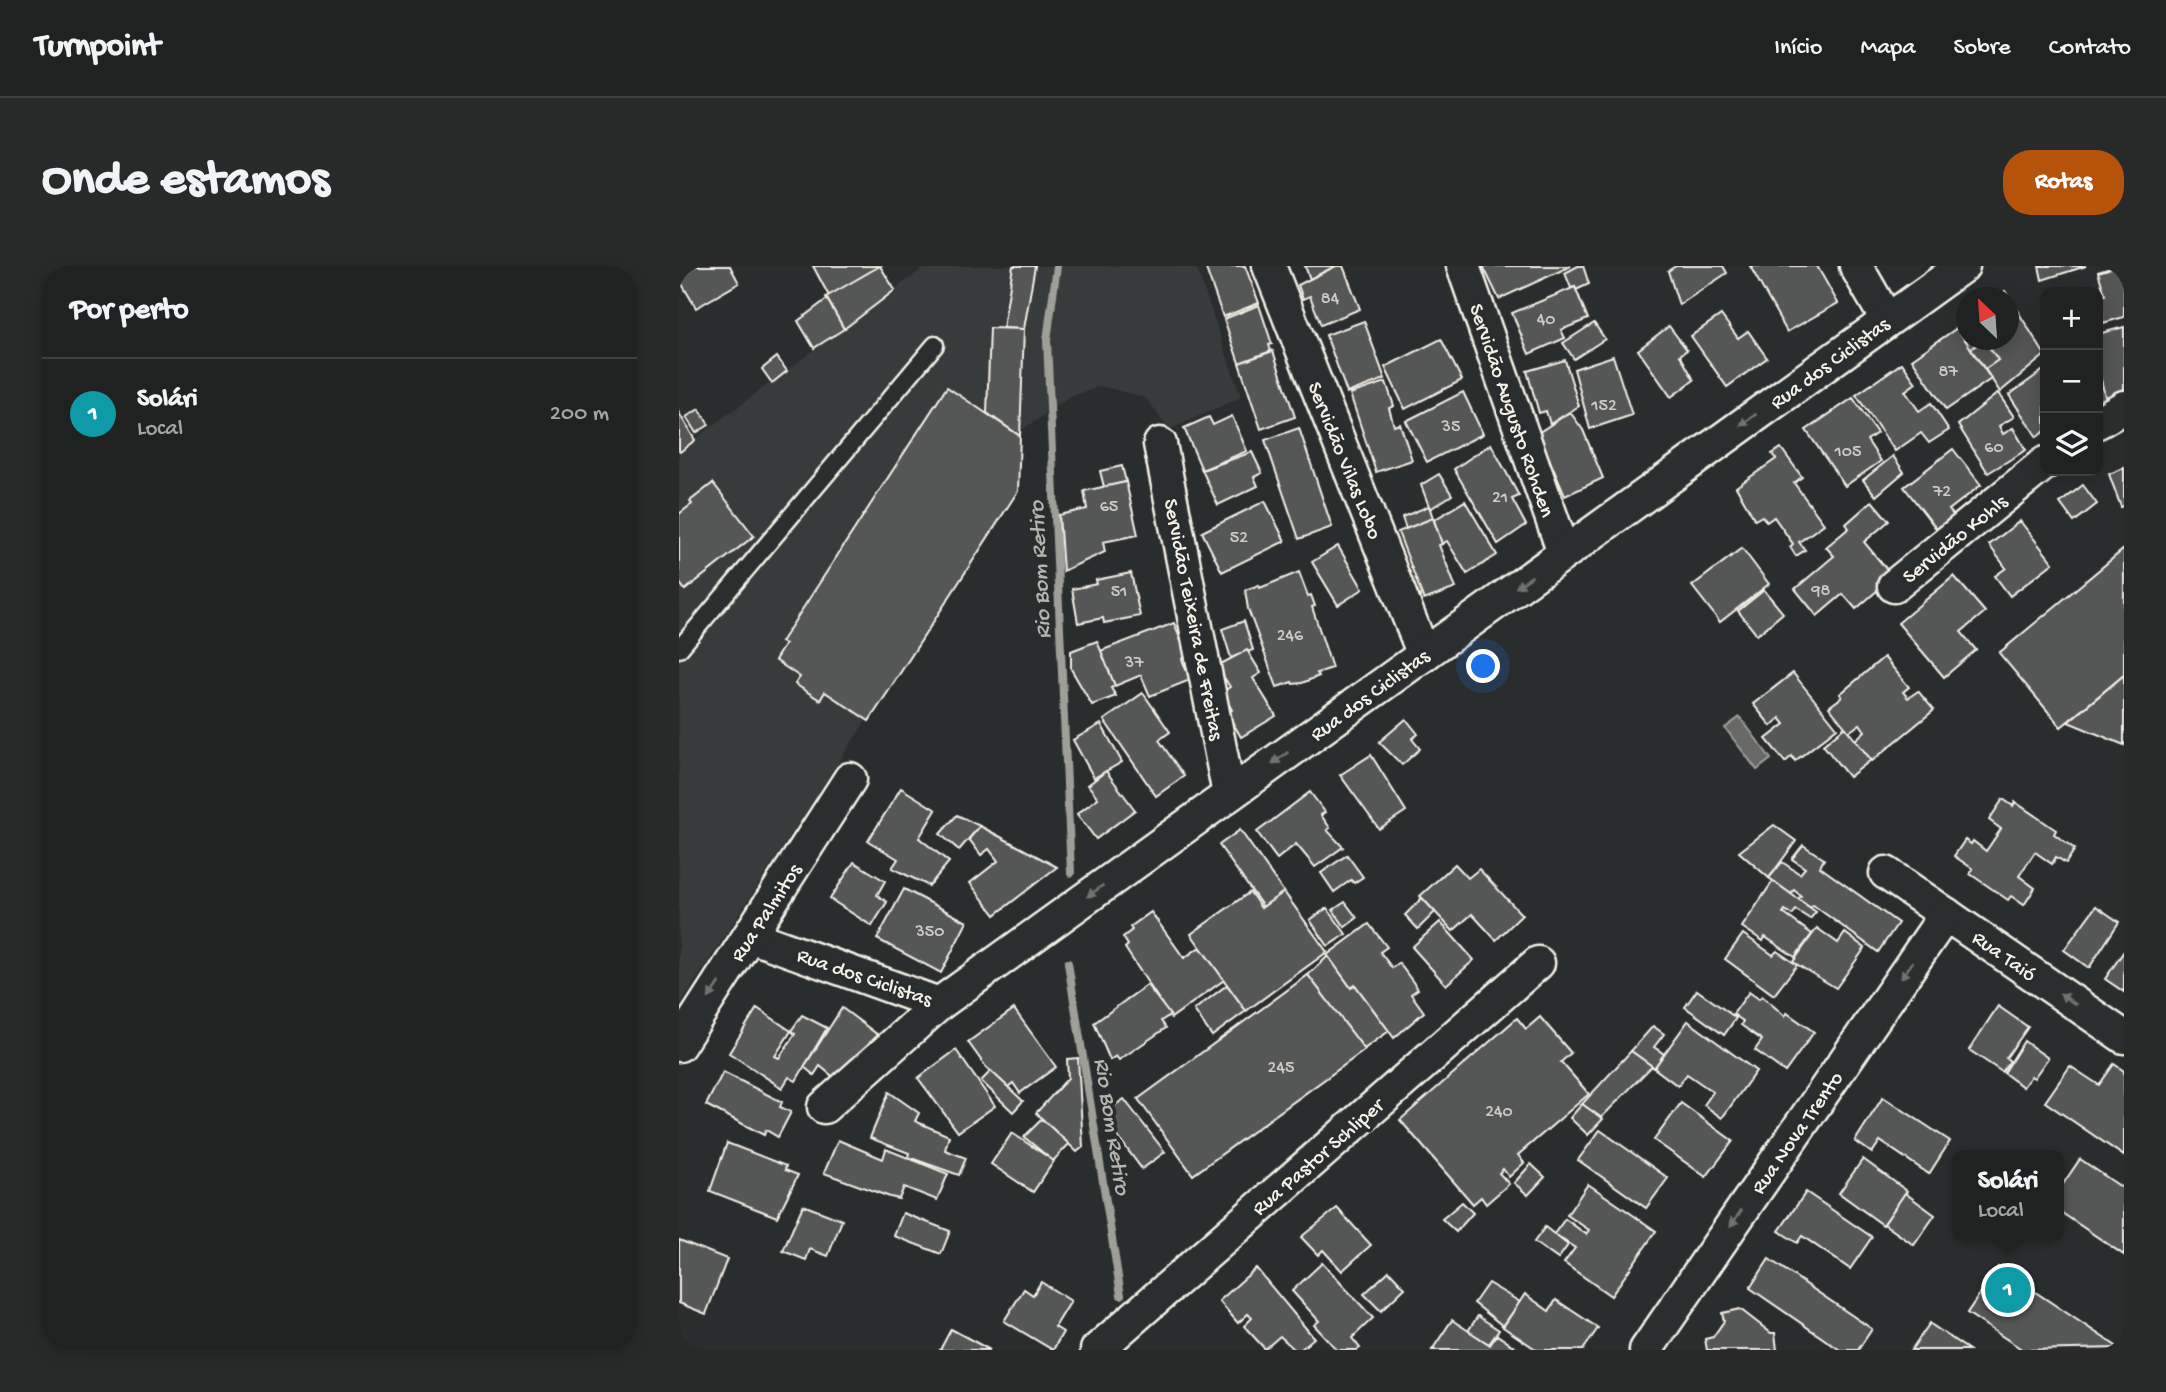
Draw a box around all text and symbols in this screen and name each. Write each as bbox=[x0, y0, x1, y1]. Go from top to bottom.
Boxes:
text: Turnpoint bbox=[35, 29, 160, 67]
text: Início bbox=[1774, 34, 1822, 63]
text: Mapa bbox=[1860, 34, 1916, 63]
text: Sobre bbox=[1954, 34, 2011, 63]
text: Contato bbox=[2049, 34, 2131, 63]
button: Rotas bbox=[2003, 150, 2124, 215]
text: Onde estamos bbox=[42, 153, 329, 211]
north arrow bbox=[1956, 287, 2019, 350]
map controls bbox=[2040, 287, 2103, 476]
button: + bbox=[2040, 287, 2103, 350]
house number: 84 bbox=[1321, 289, 1340, 310]
text: Por perto bbox=[70, 294, 189, 329]
street label: Servidão Augusto Rohden bbox=[1461, 301, 1558, 521]
house number: 40 bbox=[1537, 310, 1555, 331]
street label: Rua dos Ciclistas bbox=[1767, 312, 1897, 416]
button: − bbox=[2040, 350, 2103, 413]
house number: 87 bbox=[1938, 362, 1958, 383]
street label: Servidão Vilas Lobo bbox=[1300, 379, 1386, 544]
text: Solári bbox=[137, 385, 198, 416]
house number: 152 bbox=[1590, 396, 1617, 417]
text: 1 bbox=[88, 401, 98, 428]
text: 200 m bbox=[550, 401, 609, 428]
one-way arrow bbox=[1739, 413, 1757, 427]
button: layers bbox=[2040, 413, 2103, 476]
text: Local bbox=[137, 416, 183, 443]
house number: 35 bbox=[1441, 417, 1460, 438]
house number: 60 bbox=[1984, 438, 2004, 459]
house number: 105 bbox=[1834, 442, 1861, 463]
house number: 72 bbox=[1932, 482, 1951, 503]
house number: 21 bbox=[1492, 488, 1508, 509]
street label: Servidão Kohls bbox=[1899, 490, 2015, 591]
house number: 65 bbox=[1100, 497, 1118, 518]
street label: Servidão Teixeira de Freitas bbox=[1156, 497, 1227, 744]
water label: Rio Bom Retiro bbox=[1024, 499, 1059, 640]
house number: 52 bbox=[1230, 528, 1248, 549]
one-way arrow bbox=[1515, 575, 1533, 589]
house number: 98 bbox=[1811, 581, 1831, 602]
house number: 51 bbox=[1111, 582, 1127, 603]
house number: 246 bbox=[1277, 626, 1304, 647]
street label: Rua dos Ciclistas bbox=[1307, 644, 1437, 748]
your location bbox=[1466, 649, 1500, 683]
house number: 37 bbox=[1124, 653, 1144, 674]
one-way arrow bbox=[1271, 751, 1289, 765]
street label: Rua Palmitos bbox=[727, 859, 810, 968]
one-way arrow bbox=[1086, 884, 1104, 898]
house number: 350 bbox=[914, 922, 945, 943]
street label: Rua Taió bbox=[1966, 927, 2040, 989]
street label: Rua dos Ciclistas bbox=[793, 944, 936, 1015]
one-way arrow bbox=[1900, 961, 1914, 979]
one-way arrow bbox=[708, 981, 721, 1000]
one-way arrow bbox=[2059, 992, 2077, 1006]
water label: Rio Bom Retiro bbox=[1086, 1056, 1135, 1198]
house number: 245 bbox=[1268, 1058, 1294, 1079]
street label: Rua Nova Trento bbox=[1747, 1068, 1850, 1200]
street label: Rua Pastor Schliper bbox=[1248, 1094, 1391, 1223]
house number: 240 bbox=[1485, 1102, 1513, 1123]
popup bbox=[1952, 1150, 2064, 1241]
text: Solári bbox=[1978, 1167, 2038, 1198]
text: Local bbox=[1978, 1198, 2024, 1225]
one-way arrow bbox=[1729, 1209, 1743, 1227]
pin: 1 bbox=[1985, 1264, 2031, 1316]

